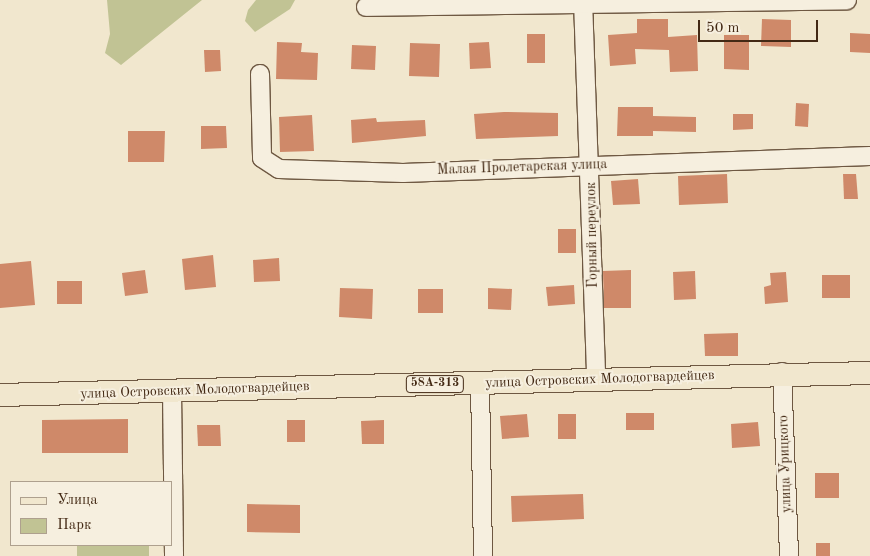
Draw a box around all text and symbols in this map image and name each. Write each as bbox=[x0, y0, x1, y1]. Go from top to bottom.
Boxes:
scale bar bbox=[700, 10, 820, 42]
text: 50 m bbox=[706, 21, 740, 36]
street label: Малая Пролетарская улица bbox=[437, 156, 607, 178]
street label: Горный переулок bbox=[583, 182, 601, 288]
street label: улица Островских Молодогвардейцев bbox=[485, 367, 715, 391]
road number: 58А-313 bbox=[405, 374, 465, 394]
street label: улица Островских Молодогвардейцев bbox=[80, 378, 310, 402]
street label: улица Урицкого bbox=[775, 415, 795, 513]
legend bbox=[10, 481, 172, 546]
text: Улица bbox=[57, 493, 98, 508]
text: Парк bbox=[57, 518, 92, 533]

